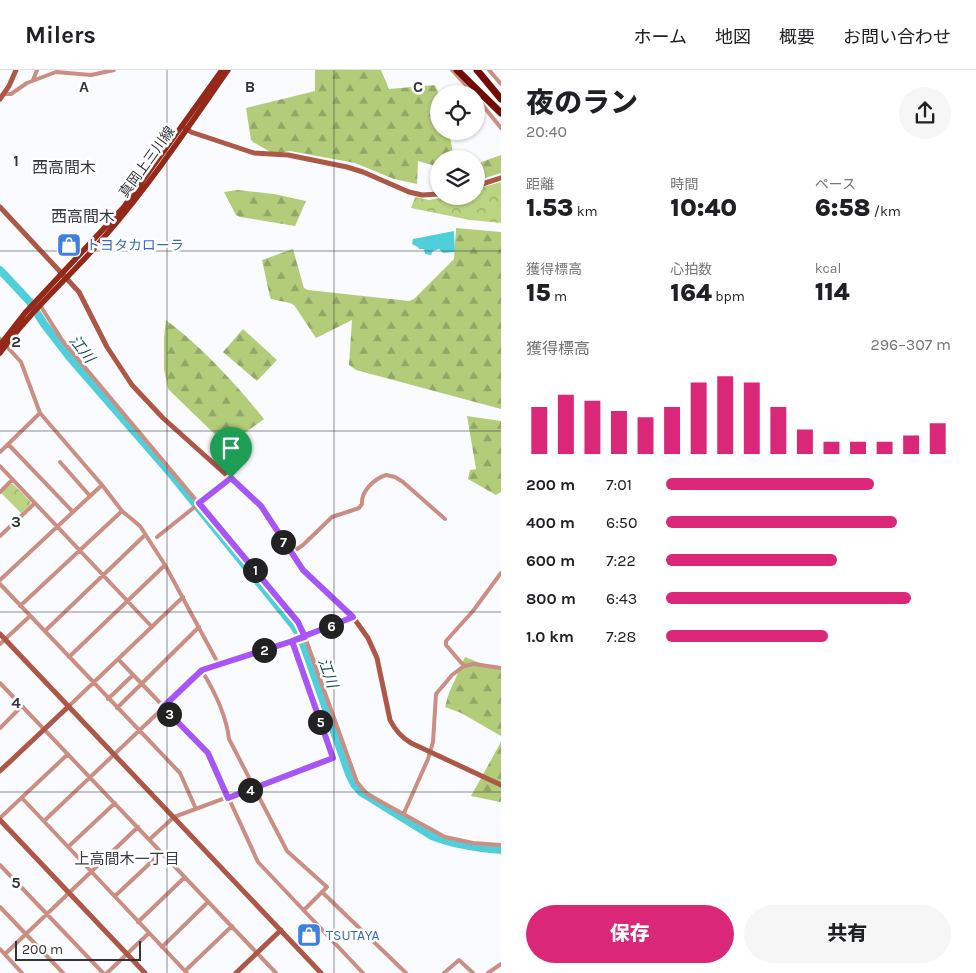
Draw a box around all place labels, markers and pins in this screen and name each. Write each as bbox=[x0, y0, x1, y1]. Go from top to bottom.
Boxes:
shop icon: トヨタカローラ bbox=[56, 232, 82, 258]
place label: トヨタカローラ bbox=[86, 237, 184, 254]
pin bbox=[210, 427, 252, 478]
pin: 7 bbox=[270, 530, 296, 554]
pin: 1 bbox=[242, 558, 268, 582]
pin: 6 bbox=[318, 614, 344, 638]
pin: 2 bbox=[252, 638, 276, 662]
pin: 3 bbox=[156, 702, 182, 726]
pin: 5 bbox=[308, 710, 332, 734]
pin: 4 bbox=[238, 778, 262, 802]
shop icon: TSUTAYA bbox=[296, 922, 322, 948]
place label: TSUTAYA bbox=[326, 927, 379, 944]

